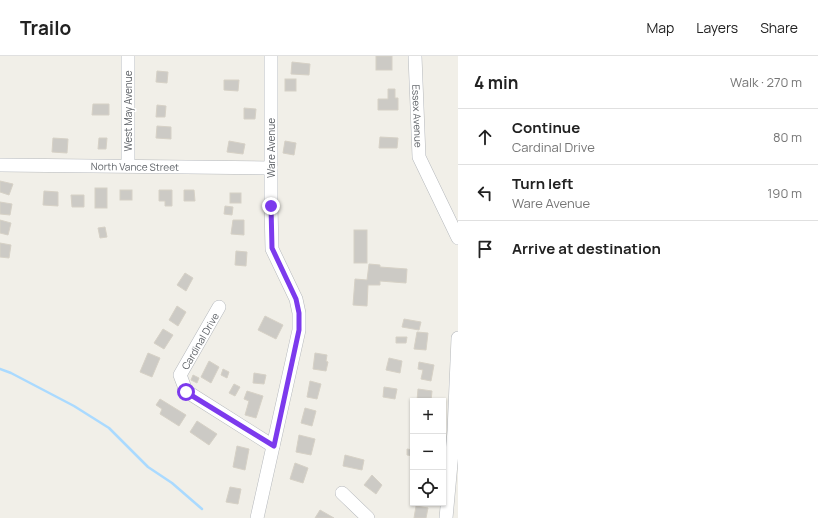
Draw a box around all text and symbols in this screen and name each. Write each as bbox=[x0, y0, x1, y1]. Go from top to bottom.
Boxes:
text: Trailo bbox=[20, 15, 71, 41]
text: Map bbox=[646, 18, 674, 37]
text: Layers bbox=[696, 18, 738, 37]
text: Share bbox=[760, 18, 798, 37]
street label: West May Avenue bbox=[121, 70, 135, 152]
text: 4 min bbox=[474, 71, 518, 94]
text: Walk · 270 m bbox=[730, 73, 802, 91]
street label: Essex Avenue bbox=[409, 84, 426, 148]
text: Continue bbox=[512, 117, 580, 138]
street label: Ware Avenue bbox=[264, 118, 278, 178]
icon: ahead bbox=[474, 126, 496, 148]
text: 80 m bbox=[773, 128, 802, 146]
text: Cardinal Drive bbox=[512, 138, 595, 156]
street label: North Vance Street bbox=[91, 159, 179, 174]
text: Turn left bbox=[512, 173, 574, 194]
icon: left bbox=[474, 182, 496, 204]
text: 190 m bbox=[767, 184, 802, 202]
text: Ware Avenue bbox=[512, 194, 590, 212]
route end bbox=[262, 197, 280, 215]
icon: arrive bbox=[474, 238, 496, 260]
text: Arrive at destination bbox=[512, 238, 661, 259]
street label: Cardinal Drive bbox=[178, 310, 222, 372]
route start bbox=[177, 383, 195, 401]
map controls bbox=[410, 398, 446, 506]
button: + bbox=[410, 398, 446, 434]
button: − bbox=[410, 434, 446, 470]
button: locate bbox=[410, 470, 446, 506]

